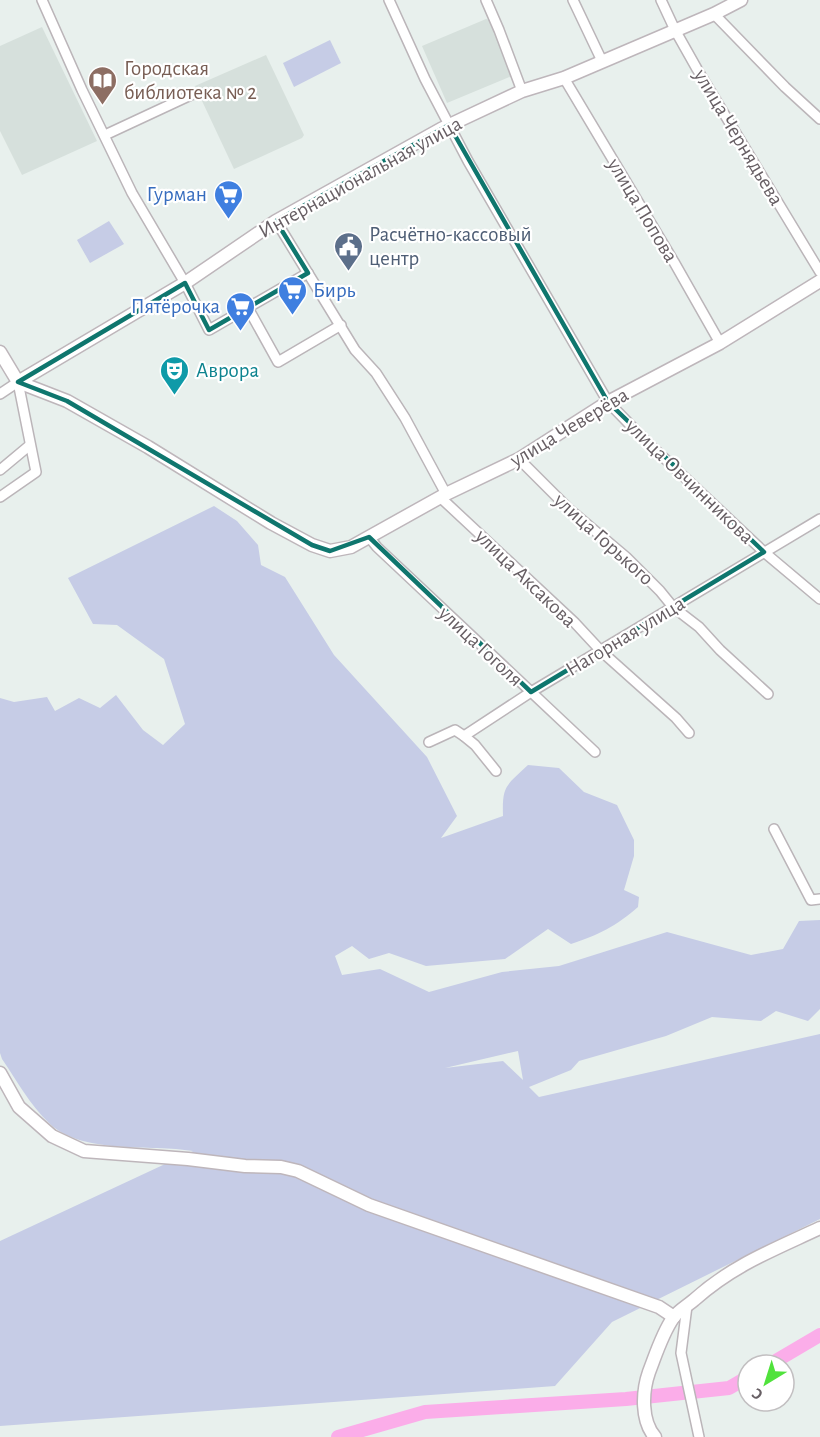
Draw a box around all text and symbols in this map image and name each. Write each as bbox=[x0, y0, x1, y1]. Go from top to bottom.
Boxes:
place label: Городская библиотека № 2 bbox=[124, 58, 257, 103]
library icon: Городская библиотека № 2 bbox=[87, 64, 119, 106]
street label: улица Чернядьева bbox=[689, 65, 788, 209]
street label: Интернациональная улица bbox=[255, 113, 466, 242]
street label: улица Попова bbox=[603, 154, 682, 266]
supermarket icon: Гурман bbox=[212, 178, 244, 220]
place label: Гурман bbox=[147, 184, 207, 205]
place label: Расчётно-кассовый центр bbox=[369, 224, 532, 269]
public building icon: Расчётно-кассовый центр bbox=[332, 230, 364, 272]
supermarket icon: Бирь bbox=[276, 274, 308, 316]
place label: Бирь bbox=[313, 280, 355, 301]
supermarket icon: Пятёрочка bbox=[225, 290, 257, 332]
place label: Пятёрочка bbox=[131, 296, 220, 317]
theatre icon: Аврора bbox=[159, 354, 191, 396]
place label: Аврора bbox=[196, 360, 259, 381]
street label: улица Чеверёва bbox=[506, 384, 632, 471]
street label: улица Овчинникова bbox=[621, 414, 758, 548]
street label: улица Горького bbox=[549, 489, 658, 589]
street label: улица Аксакова bbox=[470, 525, 580, 632]
street label: Нагорная улица bbox=[562, 592, 689, 680]
street label: улица Гоголя bbox=[434, 602, 527, 690]
north arrow bbox=[736, 1353, 796, 1413]
text: С bbox=[749, 1385, 766, 1403]

